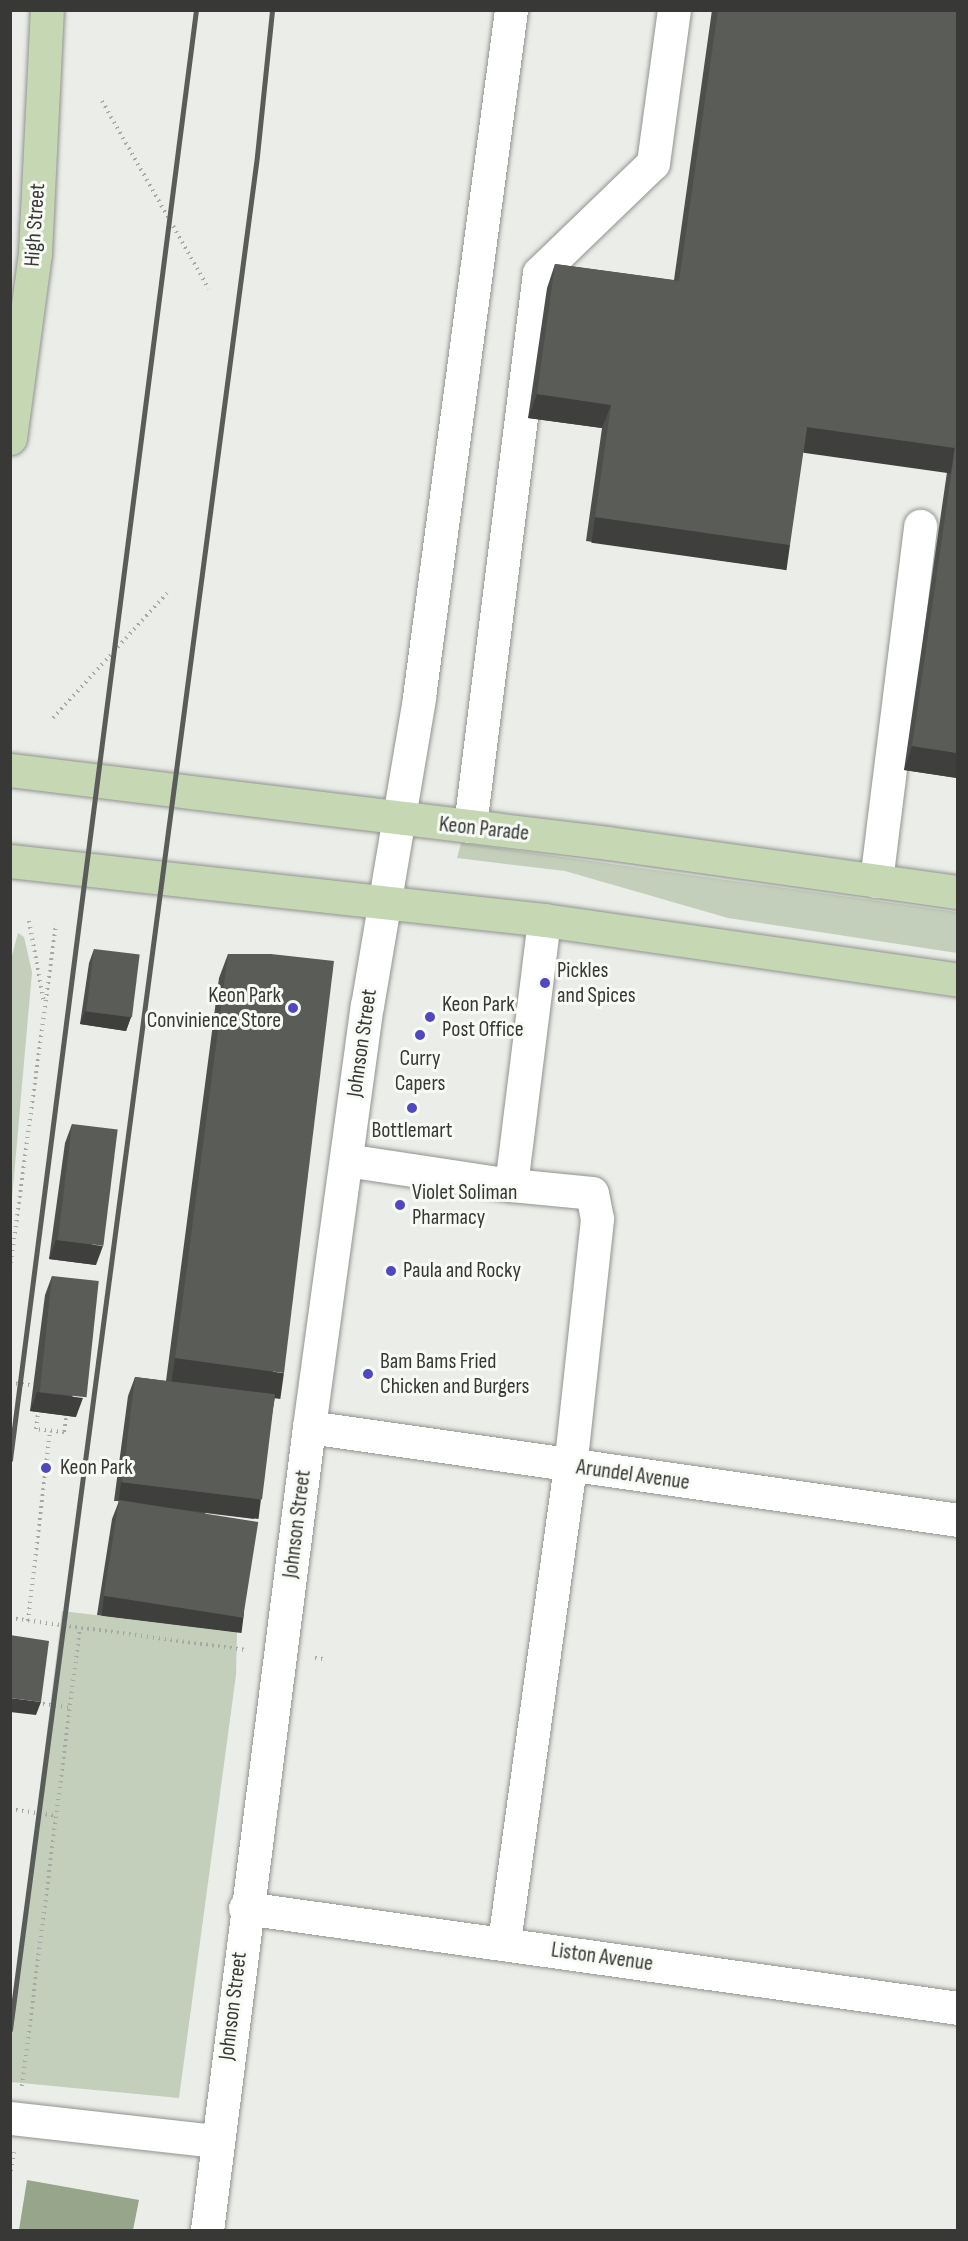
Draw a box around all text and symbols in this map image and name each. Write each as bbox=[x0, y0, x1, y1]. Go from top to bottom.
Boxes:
street label: High Street bbox=[19, 182, 51, 268]
street label: Keon Parade bbox=[438, 811, 530, 847]
place label: Pickles and Spices bbox=[557, 957, 636, 1008]
marker: Pickles and Spices bbox=[538, 976, 552, 990]
place label: Keon Park Convinience Store bbox=[147, 982, 281, 1034]
street label: Johnson Street bbox=[341, 987, 383, 1099]
place label: Keon Park Post Office bbox=[442, 991, 524, 1042]
marker: Keon Park Convinience Store bbox=[286, 1001, 300, 1015]
marker: Keon Park Post Office bbox=[423, 1010, 437, 1024]
marker: Curry Capers bbox=[413, 1028, 427, 1042]
place label: Curry Capers bbox=[395, 1045, 445, 1096]
marker: Bottlemart bbox=[405, 1101, 419, 1115]
place label: Bottlemart bbox=[371, 1118, 453, 1144]
place label: Violet Soliman Pharmacy bbox=[412, 1179, 517, 1230]
marker: Violet Soliman Pharmacy bbox=[393, 1198, 407, 1212]
place label: Paula and Rocky bbox=[403, 1258, 521, 1284]
marker: Paula and Rocky bbox=[384, 1264, 398, 1278]
place label: Bam Bams Fried Chicken and Burgers bbox=[380, 1348, 529, 1400]
marker: Bam Bams Fried Chicken and Burgers bbox=[361, 1367, 375, 1381]
street label: Arundel Avenue bbox=[575, 1454, 691, 1496]
place label: Keon Park bbox=[60, 1455, 133, 1481]
marker: Keon Park bbox=[37, 1459, 55, 1477]
street label: Johnson Street bbox=[277, 1468, 317, 1580]
street label: Liston Avenue bbox=[549, 1937, 655, 1977]
street label: Johnson Street bbox=[213, 1950, 253, 2062]

